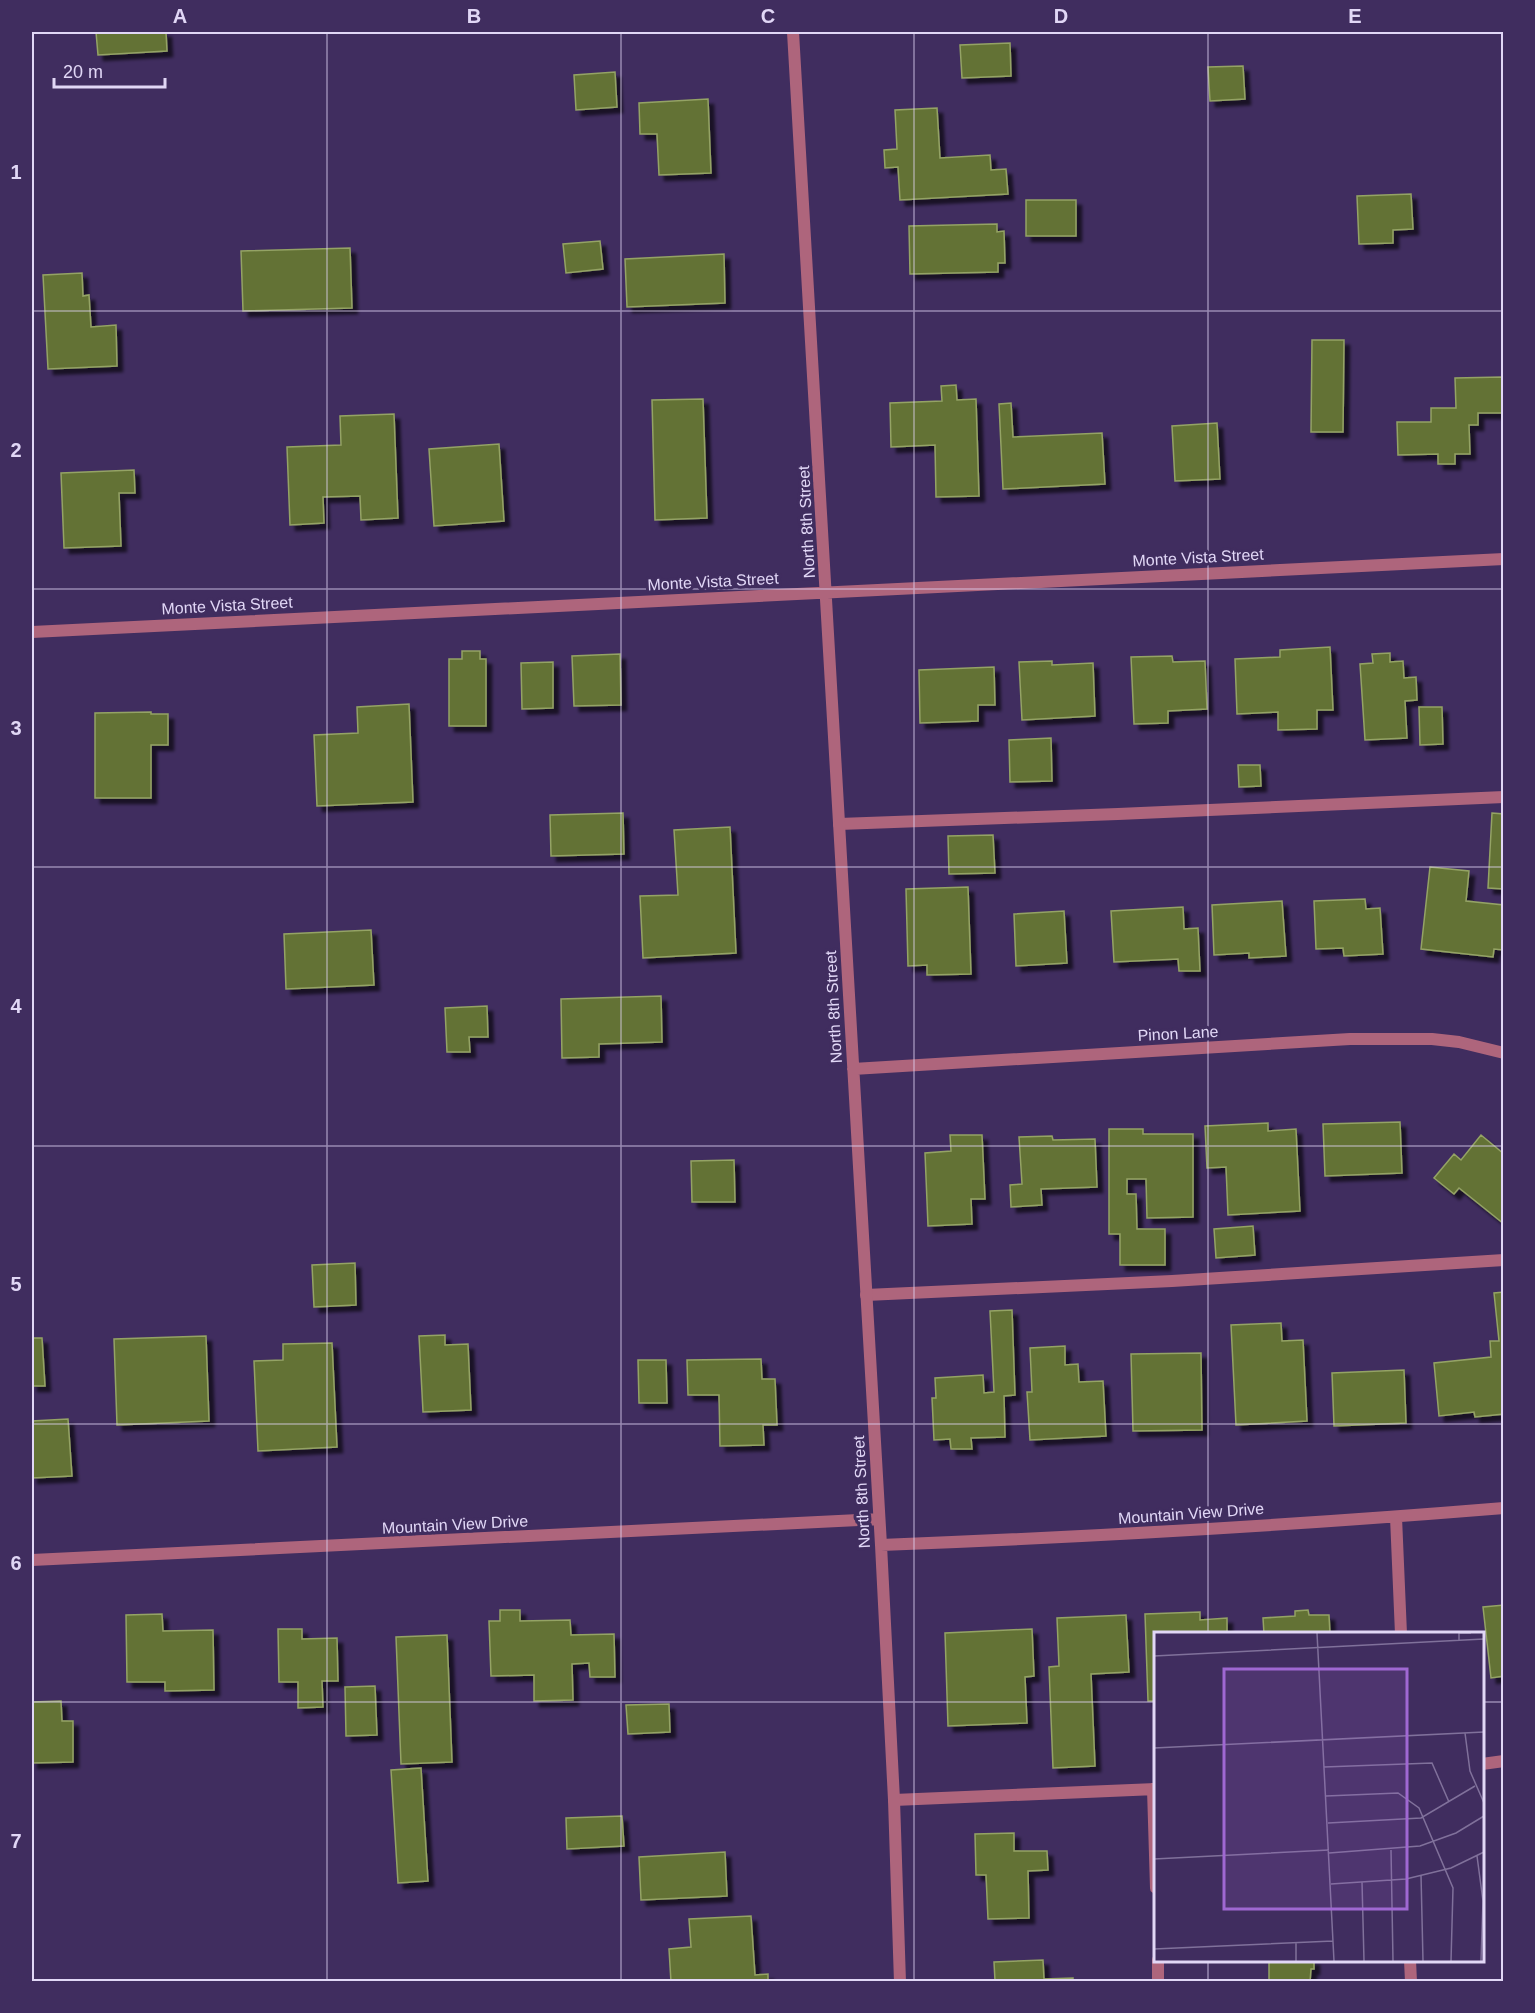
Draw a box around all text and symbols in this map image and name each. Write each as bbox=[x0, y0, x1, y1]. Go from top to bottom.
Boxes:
text: A bbox=[173, 5, 187, 27]
text: B bbox=[467, 5, 481, 27]
text: C bbox=[761, 5, 775, 27]
text: D bbox=[1054, 5, 1068, 27]
text: E bbox=[1348, 5, 1362, 27]
scale bar bbox=[54, 51, 165, 89]
text: 20 m bbox=[63, 62, 103, 82]
text: 1 bbox=[10, 161, 22, 183]
text: 2 bbox=[10, 439, 22, 461]
street label: North 8th Street bbox=[795, 465, 818, 579]
street label: Monte Vista Street bbox=[1132, 546, 1265, 569]
street label: Monte Vista Street bbox=[647, 570, 780, 593]
street label: Monte Vista Street bbox=[161, 594, 294, 617]
text: 3 bbox=[10, 717, 22, 739]
street label: North 8th Street bbox=[822, 950, 845, 1064]
text: 4 bbox=[10, 995, 22, 1017]
street label: Pinon Lane bbox=[1137, 1023, 1219, 1044]
text: 5 bbox=[10, 1273, 22, 1295]
street label: North 8th Street bbox=[850, 1435, 873, 1549]
street label: Mountain View Drive bbox=[1117, 1500, 1265, 1527]
street label: Mountain View Drive bbox=[381, 1512, 529, 1537]
text: 6 bbox=[10, 1552, 22, 1574]
inset map bbox=[1154, 1632, 1484, 1962]
text: 7 bbox=[10, 1830, 22, 1852]

